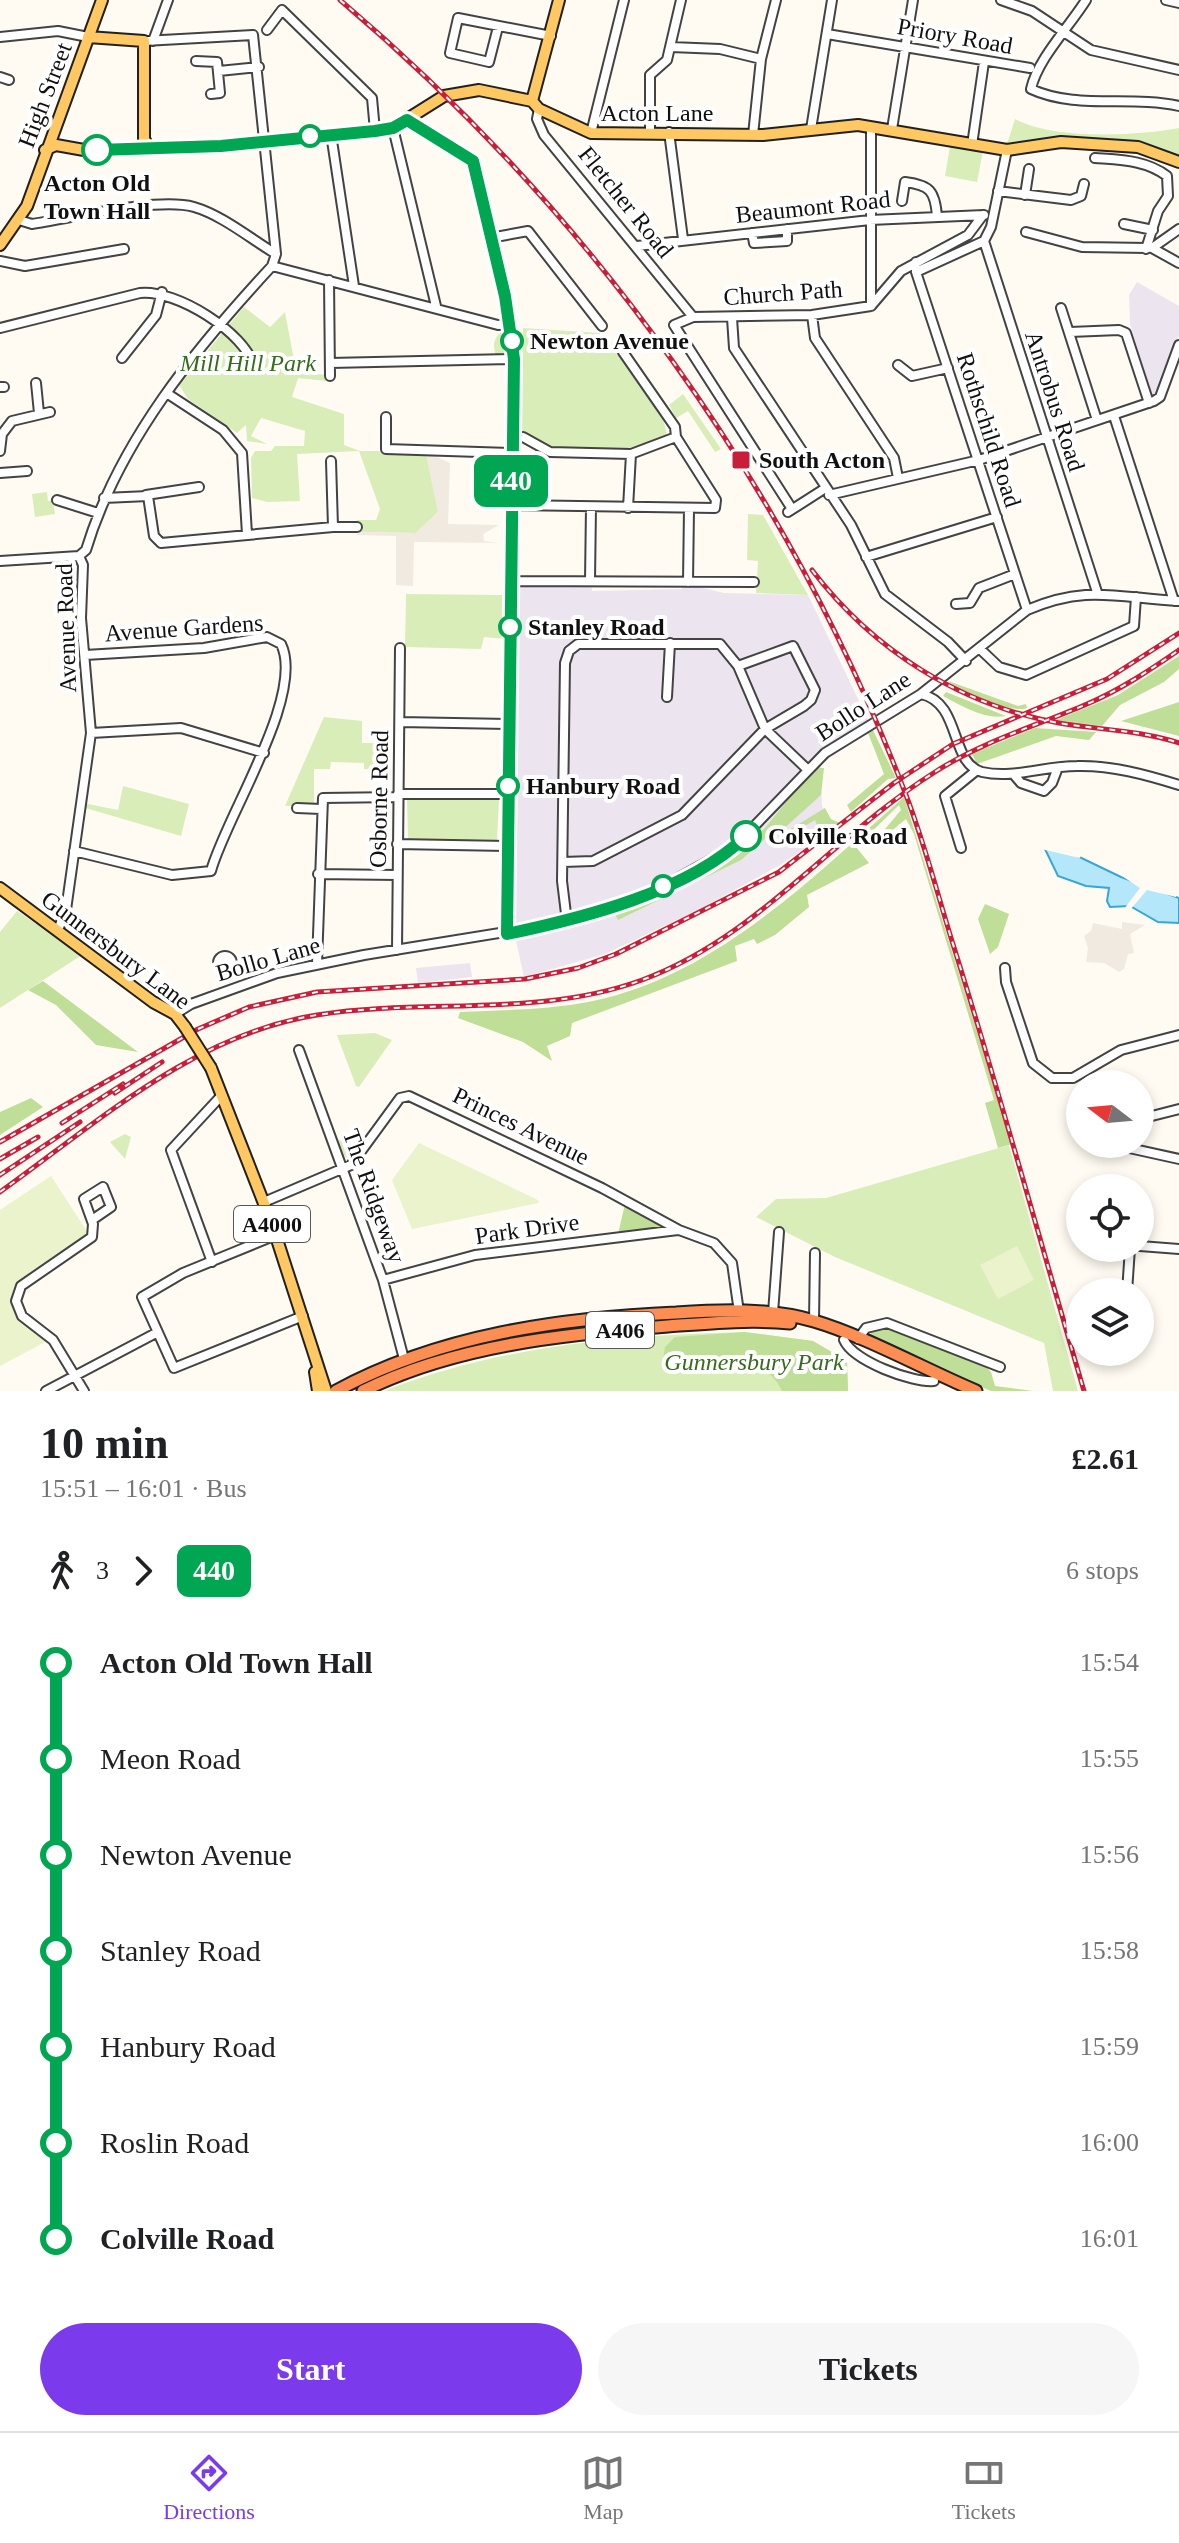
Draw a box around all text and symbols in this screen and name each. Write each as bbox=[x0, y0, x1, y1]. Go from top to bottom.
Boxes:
street label: Priory Road bbox=[895, 13, 1015, 59]
street label: High Street bbox=[13, 39, 77, 151]
street label: Acton Lane bbox=[601, 100, 713, 126]
unlabelled marker bbox=[299, 125, 321, 147]
marker: Acton Old Town Hall bbox=[82, 135, 112, 165]
street label: Fletcher Road bbox=[573, 141, 679, 263]
place label: Acton Old Town Hall bbox=[44, 170, 151, 224]
street label: Beaumont Road bbox=[734, 186, 892, 228]
street label: Church Path bbox=[723, 276, 843, 310]
place label: Newton Avenue bbox=[530, 328, 689, 354]
street label: Antrobus Road bbox=[1020, 328, 1090, 474]
marker: Newton Avenue bbox=[501, 330, 523, 352]
park label: Mill Hill Park bbox=[179, 350, 316, 376]
street label: Rothschild Road bbox=[952, 350, 1026, 510]
place label: South Acton bbox=[759, 447, 885, 473]
marker: South Acton bbox=[730, 449, 752, 471]
line badge: 440 bbox=[465, 455, 557, 507]
text: 440 bbox=[490, 465, 532, 496]
street label: Avenue Road bbox=[51, 563, 81, 693]
street label: Avenue Gardens bbox=[104, 609, 264, 647]
place label: Stanley Road bbox=[528, 614, 665, 640]
marker: Stanley Road bbox=[499, 616, 521, 638]
street label: Bollo Lane bbox=[811, 666, 915, 746]
street label: Osborne Road bbox=[365, 730, 393, 868]
place label: Hanbury Road bbox=[526, 773, 681, 799]
marker: Hanbury Road bbox=[497, 775, 519, 797]
marker: Colville Road bbox=[731, 821, 761, 851]
place label: Colville Road bbox=[768, 823, 908, 849]
unlabelled marker bbox=[652, 875, 674, 897]
street label: Gunnersbury Lane bbox=[37, 886, 195, 1014]
street label: Bollo Lane bbox=[213, 932, 323, 986]
north arrow bbox=[1066, 1070, 1154, 1158]
map controls bbox=[1066, 1070, 1154, 1366]
street label: Princes Avenue bbox=[449, 1082, 593, 1170]
street label: The Ridgeway bbox=[338, 1125, 410, 1267]
button: locate bbox=[1066, 1174, 1154, 1262]
road number: A4000 bbox=[234, 1206, 310, 1242]
street label: Park Drive bbox=[473, 1209, 581, 1249]
button: layers bbox=[1066, 1278, 1154, 1366]
road number: A406 bbox=[586, 1312, 654, 1348]
park label: Gunnersbury Park bbox=[664, 1349, 844, 1375]
text: 10 min bbox=[40, 1419, 168, 1468]
text: £2.61 bbox=[1072, 1442, 1139, 1475]
text: 15:51 – 16:01 · Bus bbox=[40, 1474, 247, 1503]
icon: walk bbox=[40, 1549, 84, 1593]
icon: forward bbox=[121, 1549, 165, 1593]
text: 440 bbox=[193, 1555, 235, 1586]
text: 3 bbox=[96, 1556, 109, 1585]
text: 6 stops bbox=[1066, 1556, 1139, 1585]
text: Acton Old Town Hall bbox=[100, 1646, 373, 1679]
text: 15:54 bbox=[1080, 1648, 1139, 1677]
text: Meon Road bbox=[100, 1742, 241, 1775]
text: 15:55 bbox=[1080, 1744, 1139, 1773]
text: Newton Avenue bbox=[100, 1838, 292, 1871]
text: 15:56 bbox=[1080, 1840, 1139, 1869]
text: Stanley Road bbox=[100, 1934, 261, 1967]
text: 15:58 bbox=[1080, 1936, 1139, 1965]
text: Hanbury Road bbox=[100, 2030, 276, 2063]
text: 15:59 bbox=[1080, 2032, 1139, 2061]
text: Roslin Road bbox=[100, 2126, 249, 2159]
text: 16:00 bbox=[1080, 2128, 1139, 2157]
text: Colville Road bbox=[100, 2222, 274, 2255]
text: 16:01 bbox=[1080, 2224, 1139, 2253]
button: Start bbox=[40, 2323, 582, 2415]
button: Tickets bbox=[598, 2323, 1139, 2415]
tab: Directions bbox=[163, 2451, 255, 2525]
tab: Map bbox=[581, 2451, 625, 2525]
tab: Tickets bbox=[952, 2451, 1016, 2525]

